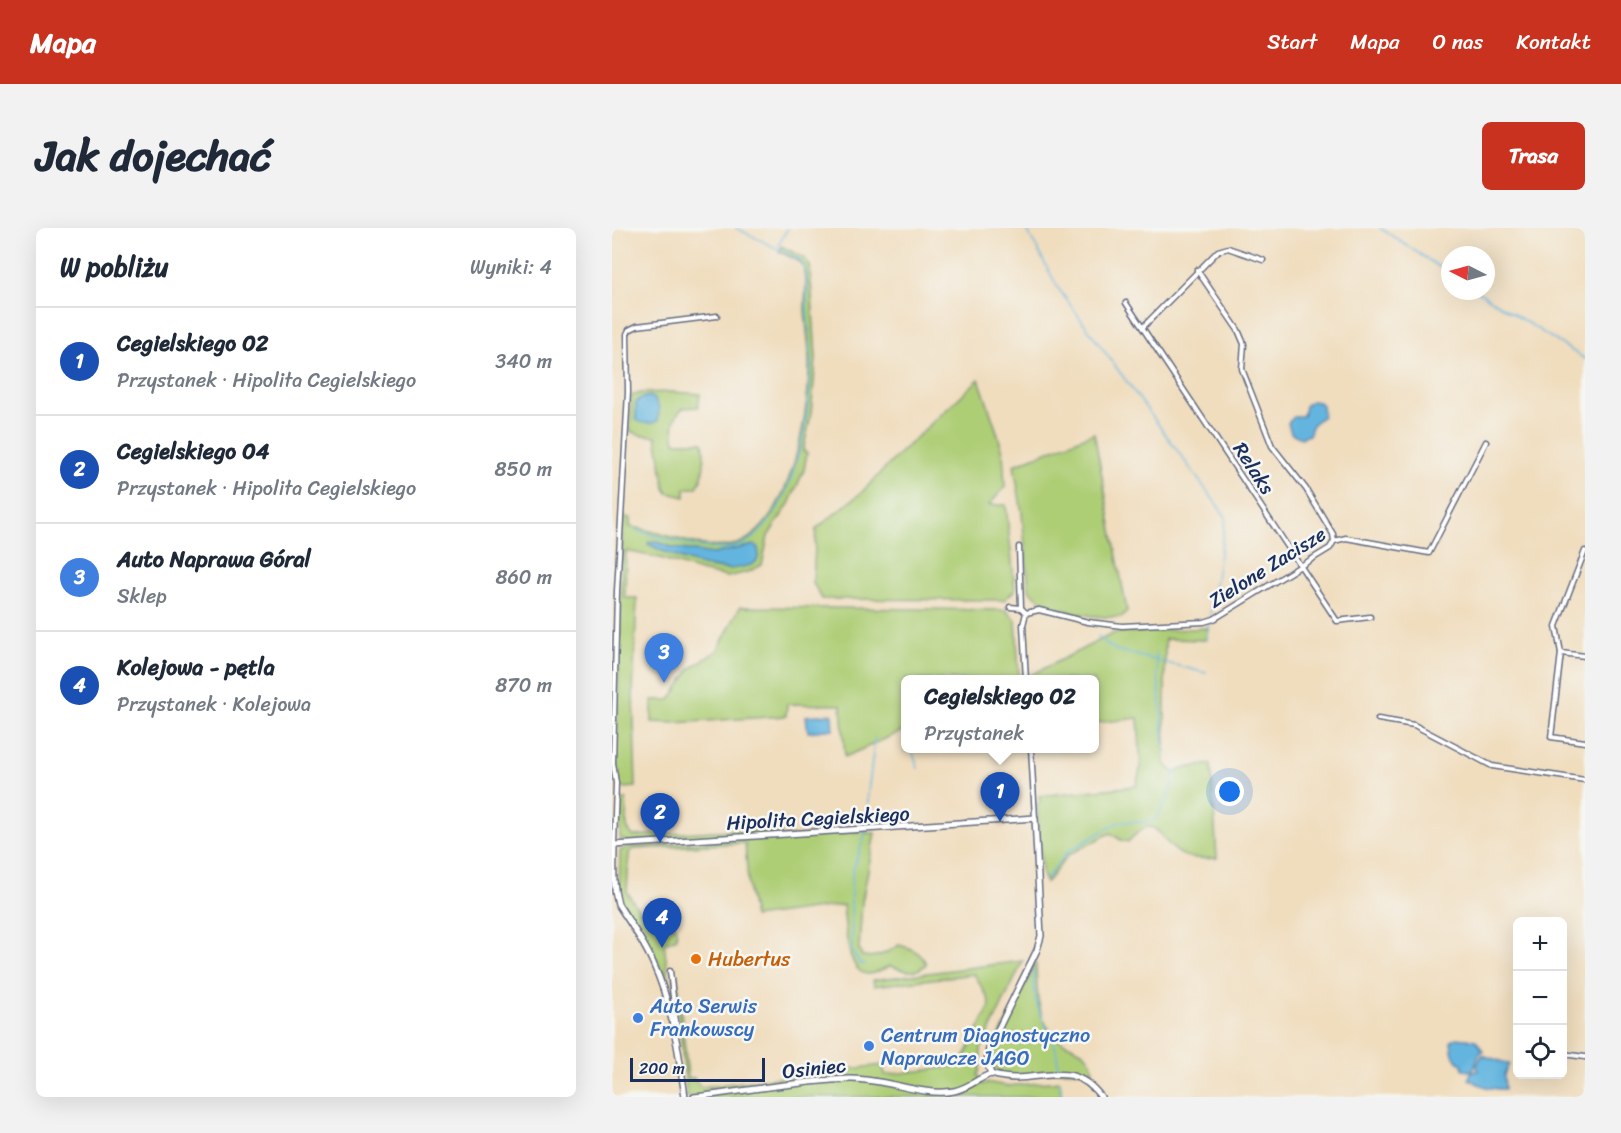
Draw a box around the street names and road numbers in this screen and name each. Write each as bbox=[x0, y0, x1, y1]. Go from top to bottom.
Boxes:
street label: Relaks bbox=[1223, 435, 1284, 502]
street label: Zielone Zacisze bbox=[1201, 517, 1333, 618]
street label: Hipolita Cegielskiego bbox=[725, 796, 911, 841]
street label: Osiniec bbox=[781, 1048, 848, 1089]

